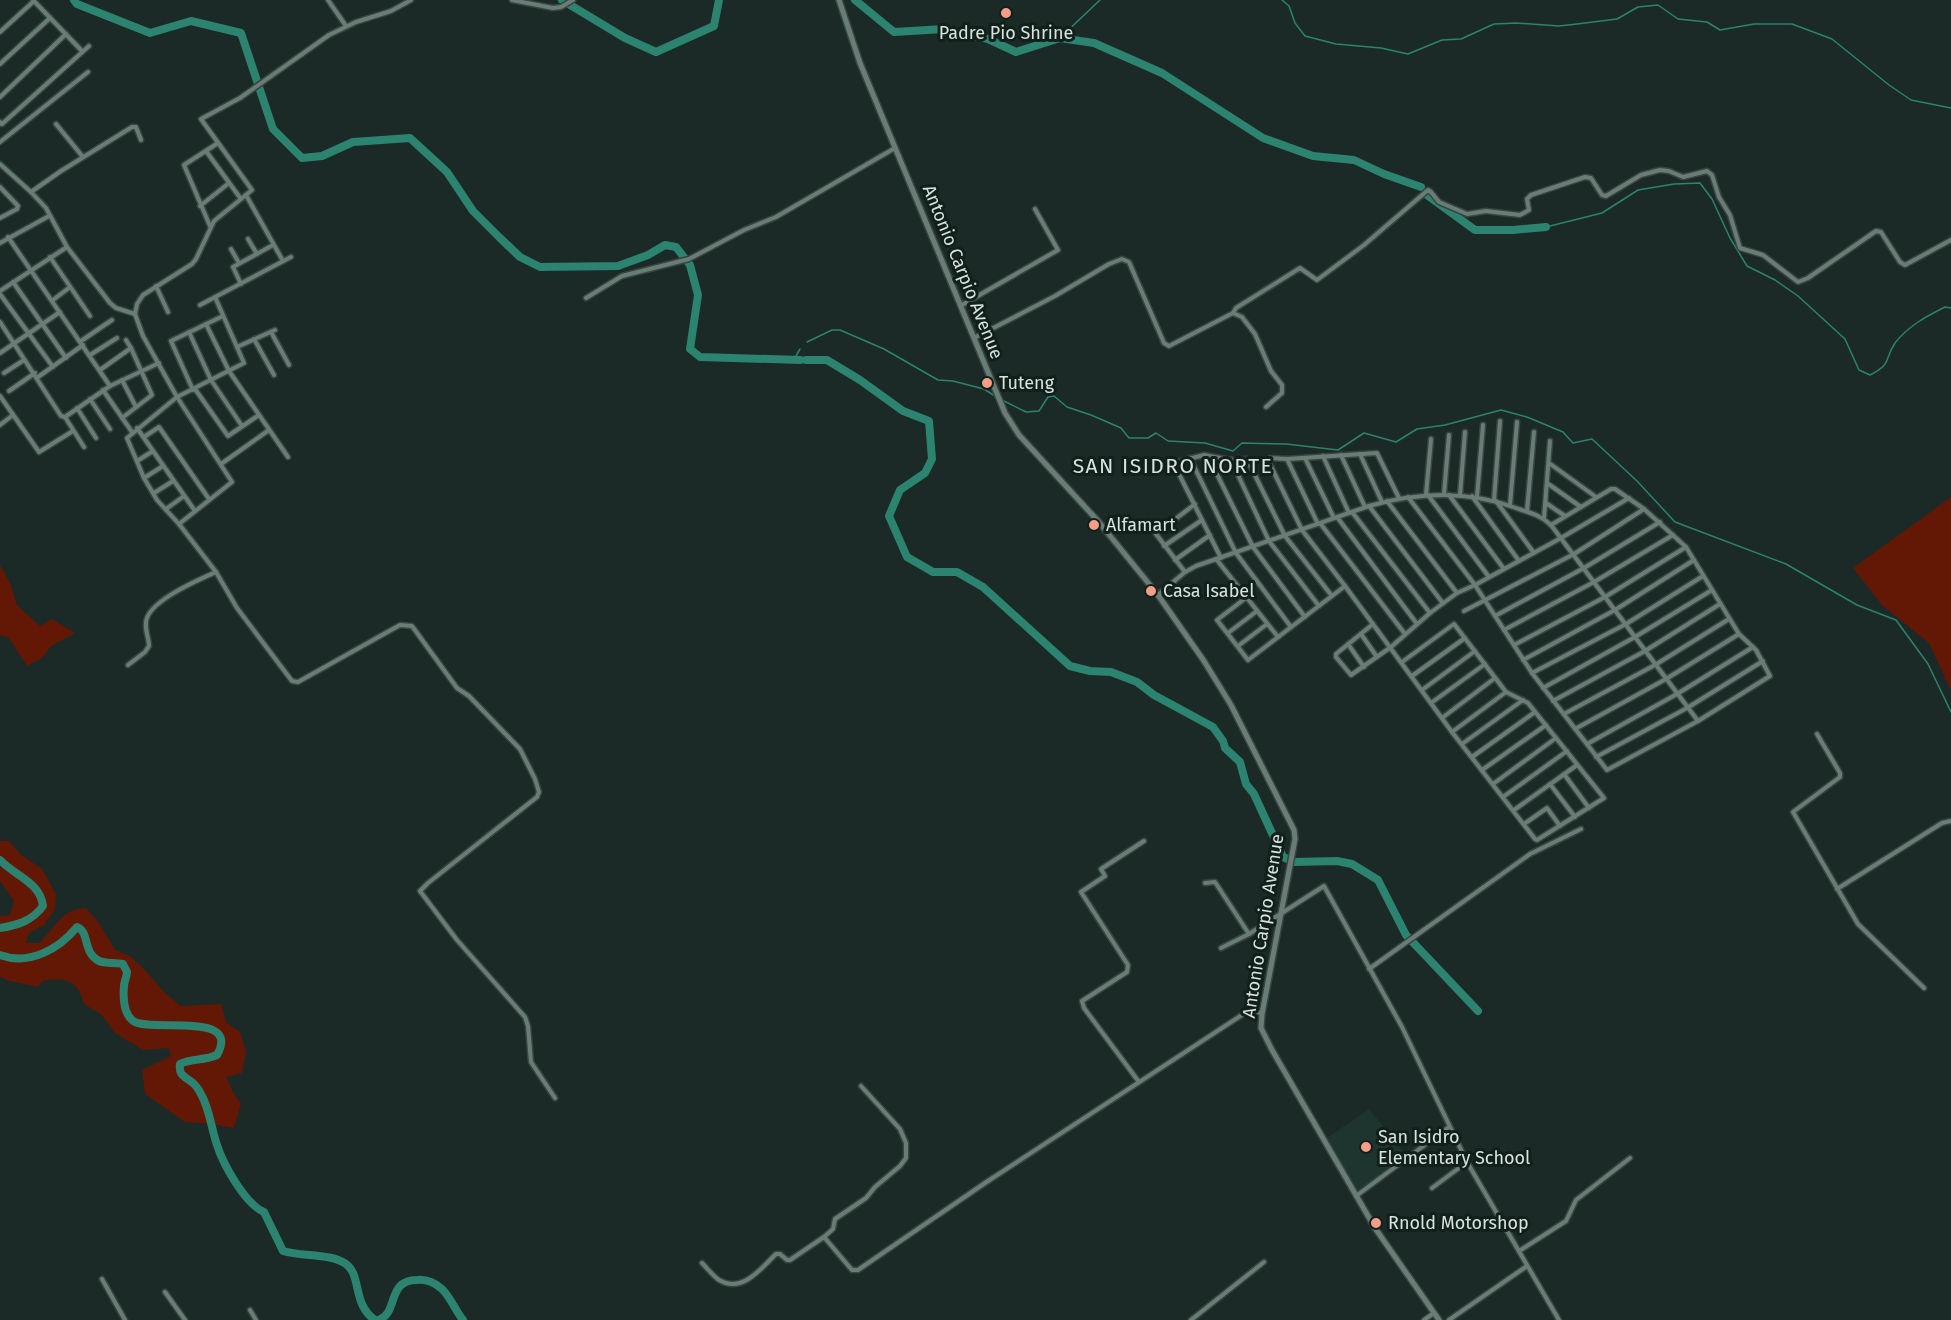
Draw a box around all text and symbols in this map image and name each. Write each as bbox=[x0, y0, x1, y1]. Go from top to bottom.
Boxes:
marker: Padre Pio Shrine bbox=[999, 6, 1013, 20]
place label: Padre Pio Shrine bbox=[939, 22, 1073, 44]
street label: Antonio Carpio Avenue bbox=[918, 182, 1008, 362]
place label: Tuteng bbox=[999, 372, 1055, 394]
marker: Tuteng bbox=[980, 376, 994, 390]
district label: SAN ISIDRO NORTE bbox=[1073, 453, 1273, 479]
place label: Alfamart bbox=[1106, 514, 1176, 536]
marker: Alfamart bbox=[1087, 518, 1101, 532]
place label: Casa Isabel bbox=[1163, 580, 1254, 602]
marker: Casa Isabel bbox=[1144, 584, 1158, 598]
street label: Antonio Carpio Avenue bbox=[1238, 832, 1288, 1020]
place label: San Isidro Elementary School bbox=[1378, 1126, 1530, 1169]
marker: San Isidro Elementary School bbox=[1359, 1140, 1373, 1154]
place label: Rnold Motorshop bbox=[1388, 1212, 1529, 1234]
marker: Rnold Motorshop bbox=[1369, 1216, 1383, 1230]

